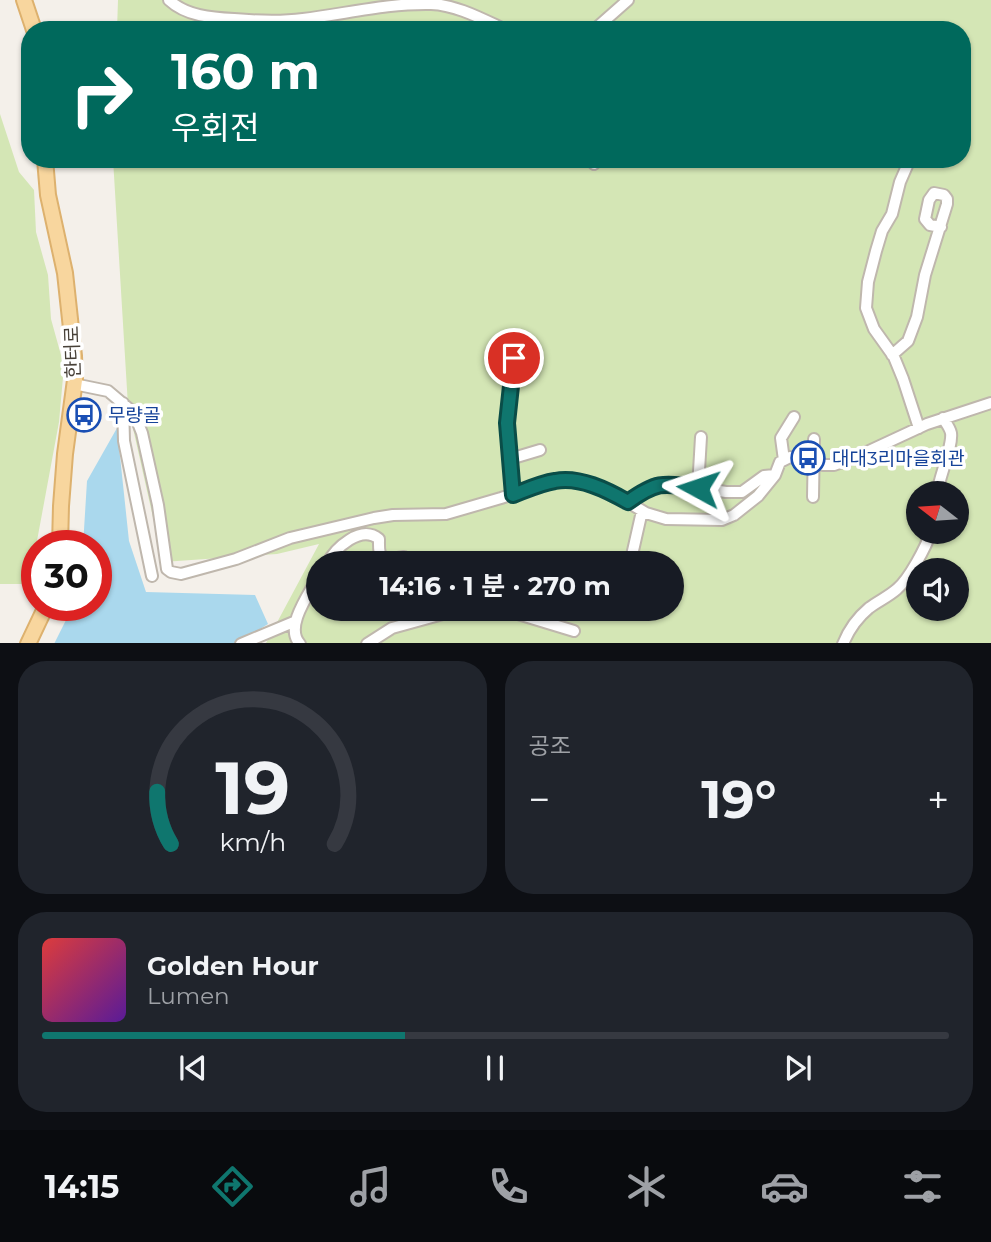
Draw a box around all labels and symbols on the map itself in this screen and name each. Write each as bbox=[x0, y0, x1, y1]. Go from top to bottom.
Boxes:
street label: 한터로 bbox=[60, 325, 85, 379]
pin bbox=[484, 328, 544, 388]
bus stop icon: 무량골 bbox=[65, 396, 103, 434]
place label: 무량골 bbox=[108, 404, 160, 427]
bus stop icon: 대대3리마을회관 bbox=[789, 439, 827, 477]
place label: 대대3리마을회관 bbox=[832, 447, 965, 470]
position arrow bbox=[661, 451, 735, 525]
north arrow bbox=[906, 481, 970, 544]
speed limit sign: 30 bbox=[21, 530, 112, 621]

